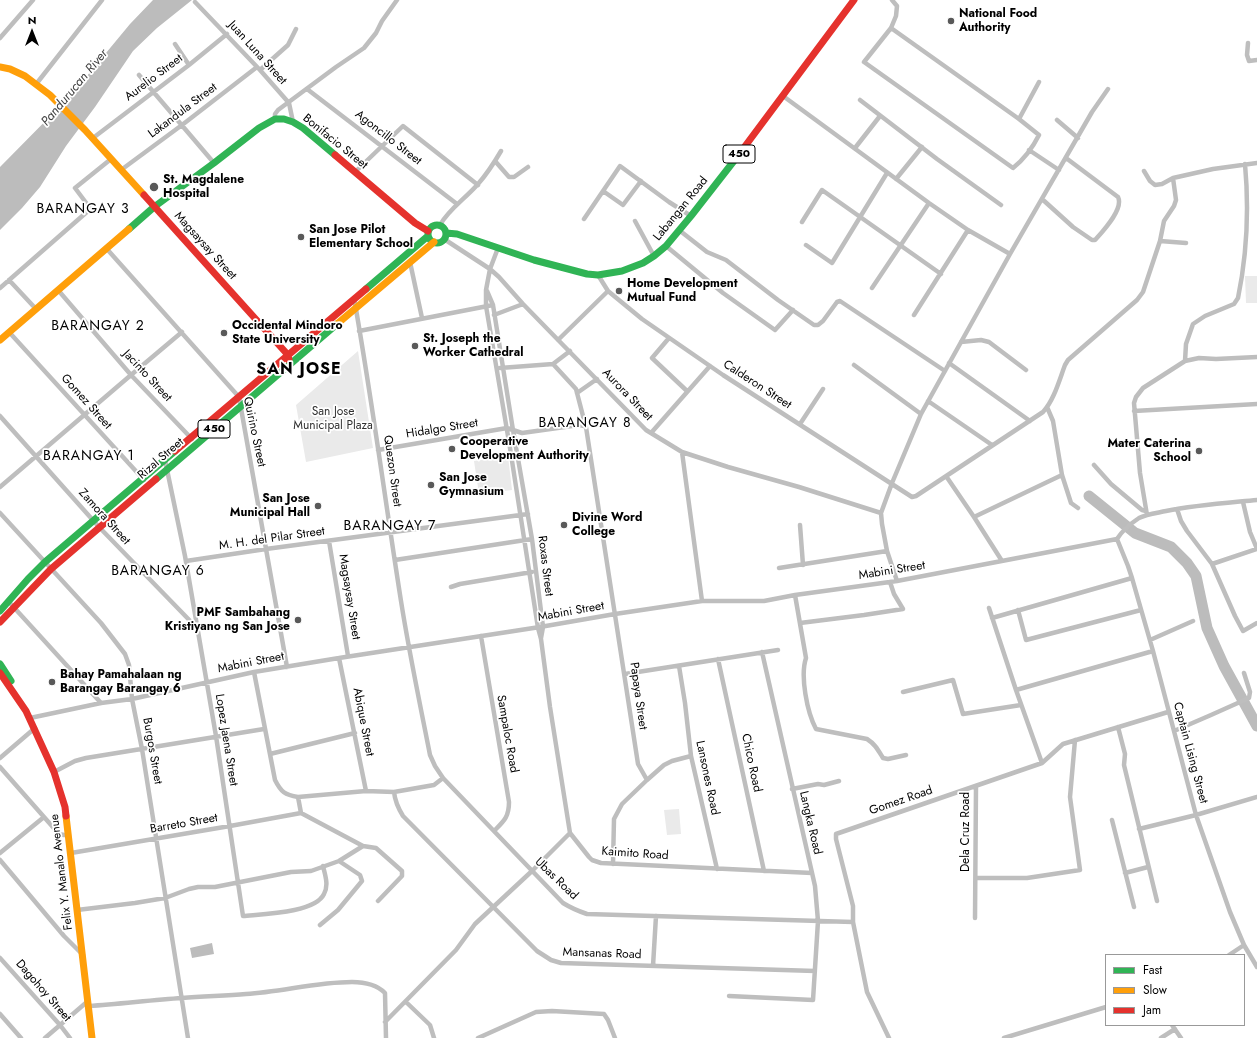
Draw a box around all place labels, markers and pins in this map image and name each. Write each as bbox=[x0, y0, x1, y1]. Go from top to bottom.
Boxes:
place label: National Food Authority bbox=[959, 7, 1037, 35]
marker: National Food Authority bbox=[946, 16, 956, 26]
place label: St. Magdalene Hospital bbox=[163, 173, 244, 201]
marker: St. Magdalene Hospital bbox=[148, 181, 160, 193]
place label: San Jose Pilot Elementary School bbox=[309, 223, 413, 251]
marker: San Jose Pilot Elementary School bbox=[296, 232, 306, 242]
place label: Home Development Mutual Fund bbox=[627, 277, 737, 305]
marker: Home Development Mutual Fund bbox=[614, 286, 624, 296]
place label: Occidental Mindoro State University bbox=[232, 319, 343, 347]
marker: Occidental Mindoro State University bbox=[219, 328, 229, 338]
place label: St. Joseph the Worker Cathedral bbox=[423, 332, 523, 360]
marker: St. Joseph the Worker Cathedral bbox=[410, 341, 420, 351]
place label: Cooperative Development Authority bbox=[460, 435, 589, 463]
place label: Mater Caterina School bbox=[1107, 437, 1191, 465]
marker: Cooperative Development Authority bbox=[447, 444, 457, 454]
marker: Mater Caterina School bbox=[1194, 446, 1204, 456]
place label: San Jose Gymnasium bbox=[439, 471, 504, 499]
marker: San Jose Gymnasium bbox=[426, 480, 436, 490]
place label: San Jose Municipal Hall bbox=[230, 492, 310, 520]
marker: San Jose Municipal Hall bbox=[313, 501, 323, 511]
place label: Divine Word College bbox=[572, 511, 642, 539]
marker: Divine Word College bbox=[559, 520, 569, 530]
place label: PMF Sambahang Kristiyano ng San Jose bbox=[165, 606, 290, 634]
marker: PMF Sambahang Kristiyano ng San Jose bbox=[293, 615, 303, 625]
place label: Bahay Pamahalaan ng Barangay Barangay 6 bbox=[60, 668, 182, 696]
marker: Bahay Pamahalaan ng Barangay Barangay 6 bbox=[47, 677, 57, 687]

